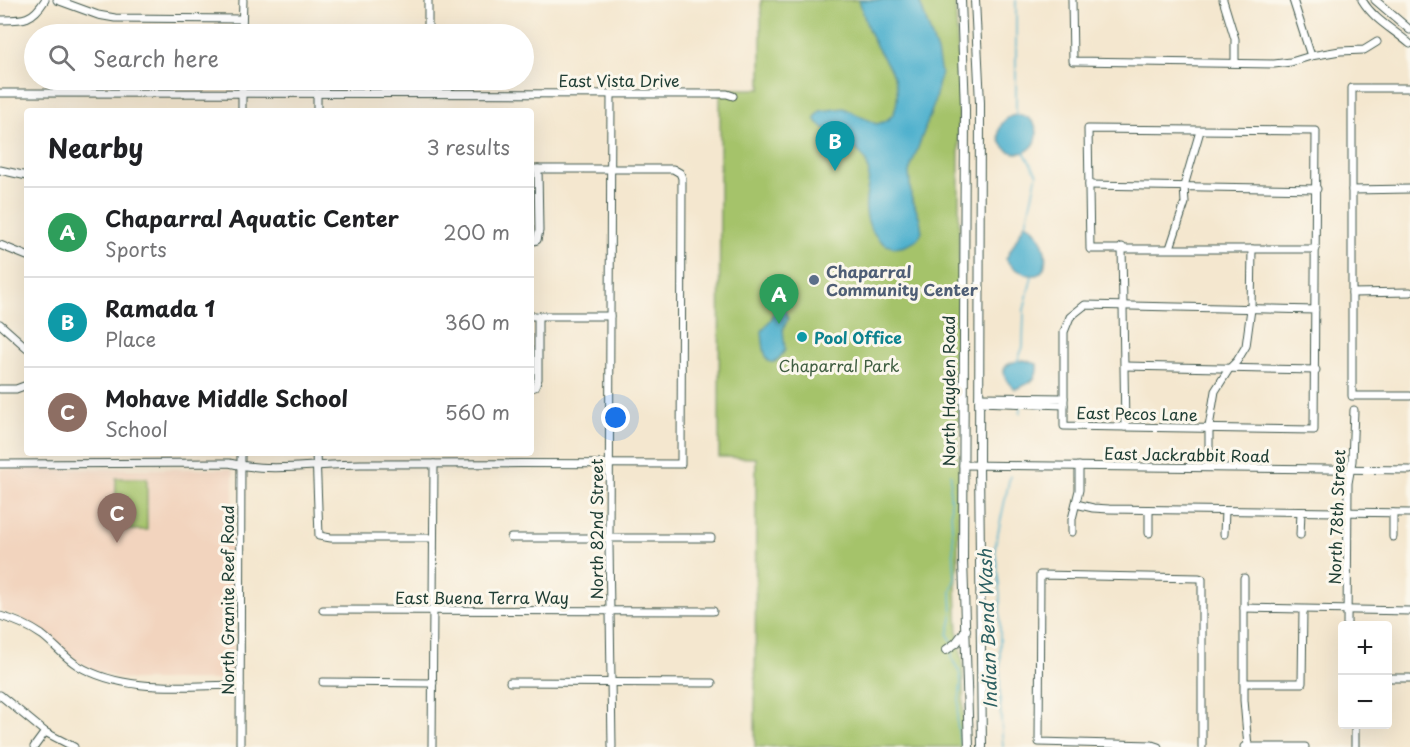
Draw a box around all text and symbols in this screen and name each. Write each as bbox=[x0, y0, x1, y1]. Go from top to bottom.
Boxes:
search box bbox=[24, 24, 534, 90]
icon: search bbox=[45, 41, 78, 74]
text: Search here bbox=[93, 41, 219, 74]
street label: East Vista Drive bbox=[558, 68, 680, 92]
pin: B bbox=[816, 122, 854, 171]
text: Nearby bbox=[48, 128, 143, 167]
text: 3 results bbox=[427, 132, 510, 162]
text: Chaparral Aquatic Center bbox=[105, 201, 399, 234]
text: A bbox=[60, 217, 75, 247]
text: 200 m bbox=[443, 217, 510, 247]
text: Sports bbox=[105, 234, 167, 264]
place label: Chaparral Community Center bbox=[826, 259, 979, 301]
marker: Chaparral Community Center bbox=[807, 273, 821, 287]
pin: A bbox=[760, 274, 798, 324]
text: Ramada 1 bbox=[105, 291, 215, 324]
text: B bbox=[61, 307, 74, 337]
text: 360 m bbox=[444, 307, 510, 337]
street label: North Hayden Road bbox=[936, 315, 960, 467]
text: Place bbox=[105, 324, 156, 354]
place label: Pool Office bbox=[814, 325, 902, 349]
marker: Pool Office bbox=[795, 330, 809, 344]
park label: Chaparral Park bbox=[779, 353, 900, 377]
text: Mohave Middle School bbox=[105, 381, 348, 414]
text: C bbox=[60, 397, 75, 427]
text: 560 m bbox=[445, 397, 510, 427]
street label: East Pecos Lane bbox=[1076, 400, 1198, 426]
your location bbox=[601, 403, 630, 432]
text: School bbox=[105, 414, 168, 444]
street label: East Jackrabbit Road bbox=[1104, 441, 1270, 467]
street label: North 78th Street bbox=[1322, 449, 1350, 585]
street label: North 82nd Street bbox=[584, 458, 608, 600]
pin: C bbox=[98, 494, 136, 543]
street label: North Granite Reef Road bbox=[215, 505, 239, 695]
water label: Indian Bend Wash bbox=[971, 548, 1003, 709]
street label: East Buena Terra Way bbox=[395, 585, 569, 609]
map controls bbox=[1338, 621, 1392, 729]
button: + bbox=[1338, 621, 1392, 675]
button: − bbox=[1338, 675, 1392, 729]

